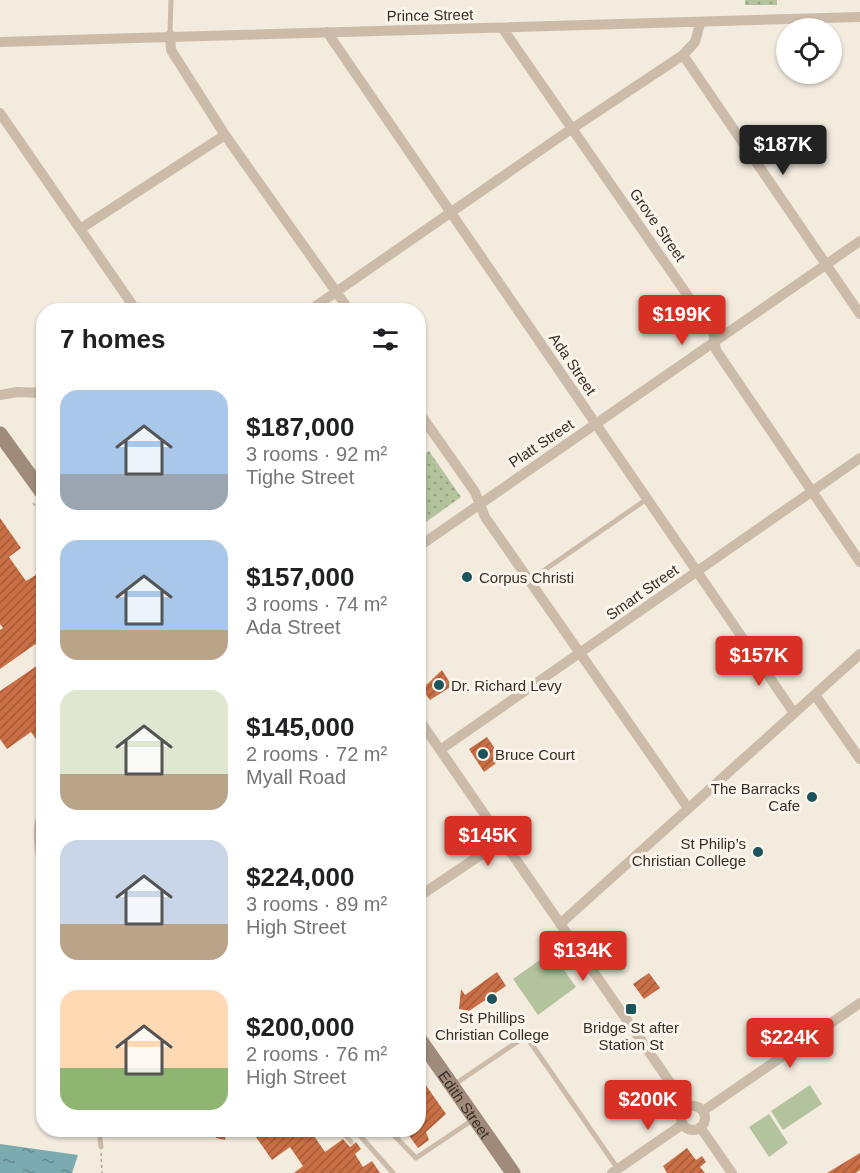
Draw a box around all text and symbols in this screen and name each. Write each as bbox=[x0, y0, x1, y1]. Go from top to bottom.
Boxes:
street label: Prince Street bbox=[386, 6, 474, 24]
map controls bbox=[776, 18, 842, 84]
button: locate bbox=[776, 18, 842, 84]
pin: $187K bbox=[741, 125, 825, 176]
text: $187K bbox=[754, 133, 812, 155]
street label: Grove Street bbox=[627, 185, 690, 265]
pin: $199K bbox=[640, 295, 724, 346]
text: $199K bbox=[653, 303, 711, 325]
icon: filters bbox=[369, 323, 402, 356]
text: 7 homes bbox=[60, 324, 166, 354]
street label: Ada Street bbox=[546, 330, 600, 399]
text: $187,000 bbox=[246, 412, 354, 442]
icon: home bbox=[108, 414, 180, 486]
street label: Platt Street bbox=[505, 415, 577, 471]
text: 3 rooms · 92 m² bbox=[246, 443, 387, 465]
text: Tighe Street bbox=[246, 466, 354, 488]
street label: Smart Street bbox=[603, 560, 682, 623]
text: $157,000 bbox=[246, 562, 354, 592]
icon: home bbox=[108, 564, 180, 636]
place label: Corpus Christi bbox=[479, 569, 574, 586]
marker: Corpus Christi bbox=[460, 570, 474, 584]
text: 3 rooms · 74 m² bbox=[246, 593, 387, 615]
text: Ada Street bbox=[246, 616, 341, 638]
pin: $157K bbox=[717, 636, 801, 687]
text: $157K bbox=[730, 644, 788, 666]
place label: Dr. Richard Levy bbox=[451, 677, 562, 694]
marker: Dr. Richard Levy bbox=[432, 678, 446, 692]
text: $145,000 bbox=[246, 712, 354, 742]
icon: home bbox=[108, 714, 180, 786]
text: 2 rooms · 72 m² bbox=[246, 743, 387, 765]
place label: Bruce Court bbox=[495, 746, 576, 763]
marker: Bruce Court bbox=[476, 747, 490, 761]
text: Myall Road bbox=[246, 766, 346, 788]
place label: The Barracks Cafe bbox=[711, 780, 800, 814]
marker: The Barracks Cafe bbox=[805, 790, 819, 804]
pin: $145K bbox=[446, 816, 530, 867]
text: $145K bbox=[459, 824, 517, 846]
place label: St Philip’s Christian College bbox=[632, 835, 746, 869]
marker: St Philip’s Christian College bbox=[751, 845, 765, 859]
text: $224,000 bbox=[246, 862, 354, 892]
icon: home bbox=[108, 864, 180, 936]
text: 3 rooms · 89 m² bbox=[246, 893, 387, 915]
text: High Street bbox=[246, 916, 346, 938]
pin: $134K bbox=[541, 931, 625, 982]
text: $134K bbox=[554, 939, 612, 961]
marker: St Phillips Christian College bbox=[485, 992, 499, 1006]
marker: Bridge St after Station St bbox=[624, 1002, 638, 1016]
place label: St Phillips Christian College bbox=[435, 1009, 549, 1043]
text: $200,000 bbox=[246, 1012, 354, 1042]
icon: home bbox=[108, 1014, 180, 1086]
pin: $224K bbox=[748, 1018, 832, 1069]
place label: Bridge St after Station St bbox=[583, 1019, 679, 1053]
text: $224K bbox=[761, 1026, 819, 1048]
text: 2 rooms · 76 m² bbox=[246, 1043, 387, 1065]
text: High Street bbox=[246, 1066, 346, 1088]
street label: Edith Street bbox=[436, 1067, 495, 1142]
pin: $200K bbox=[606, 1080, 690, 1131]
text: $200K bbox=[619, 1088, 677, 1110]

